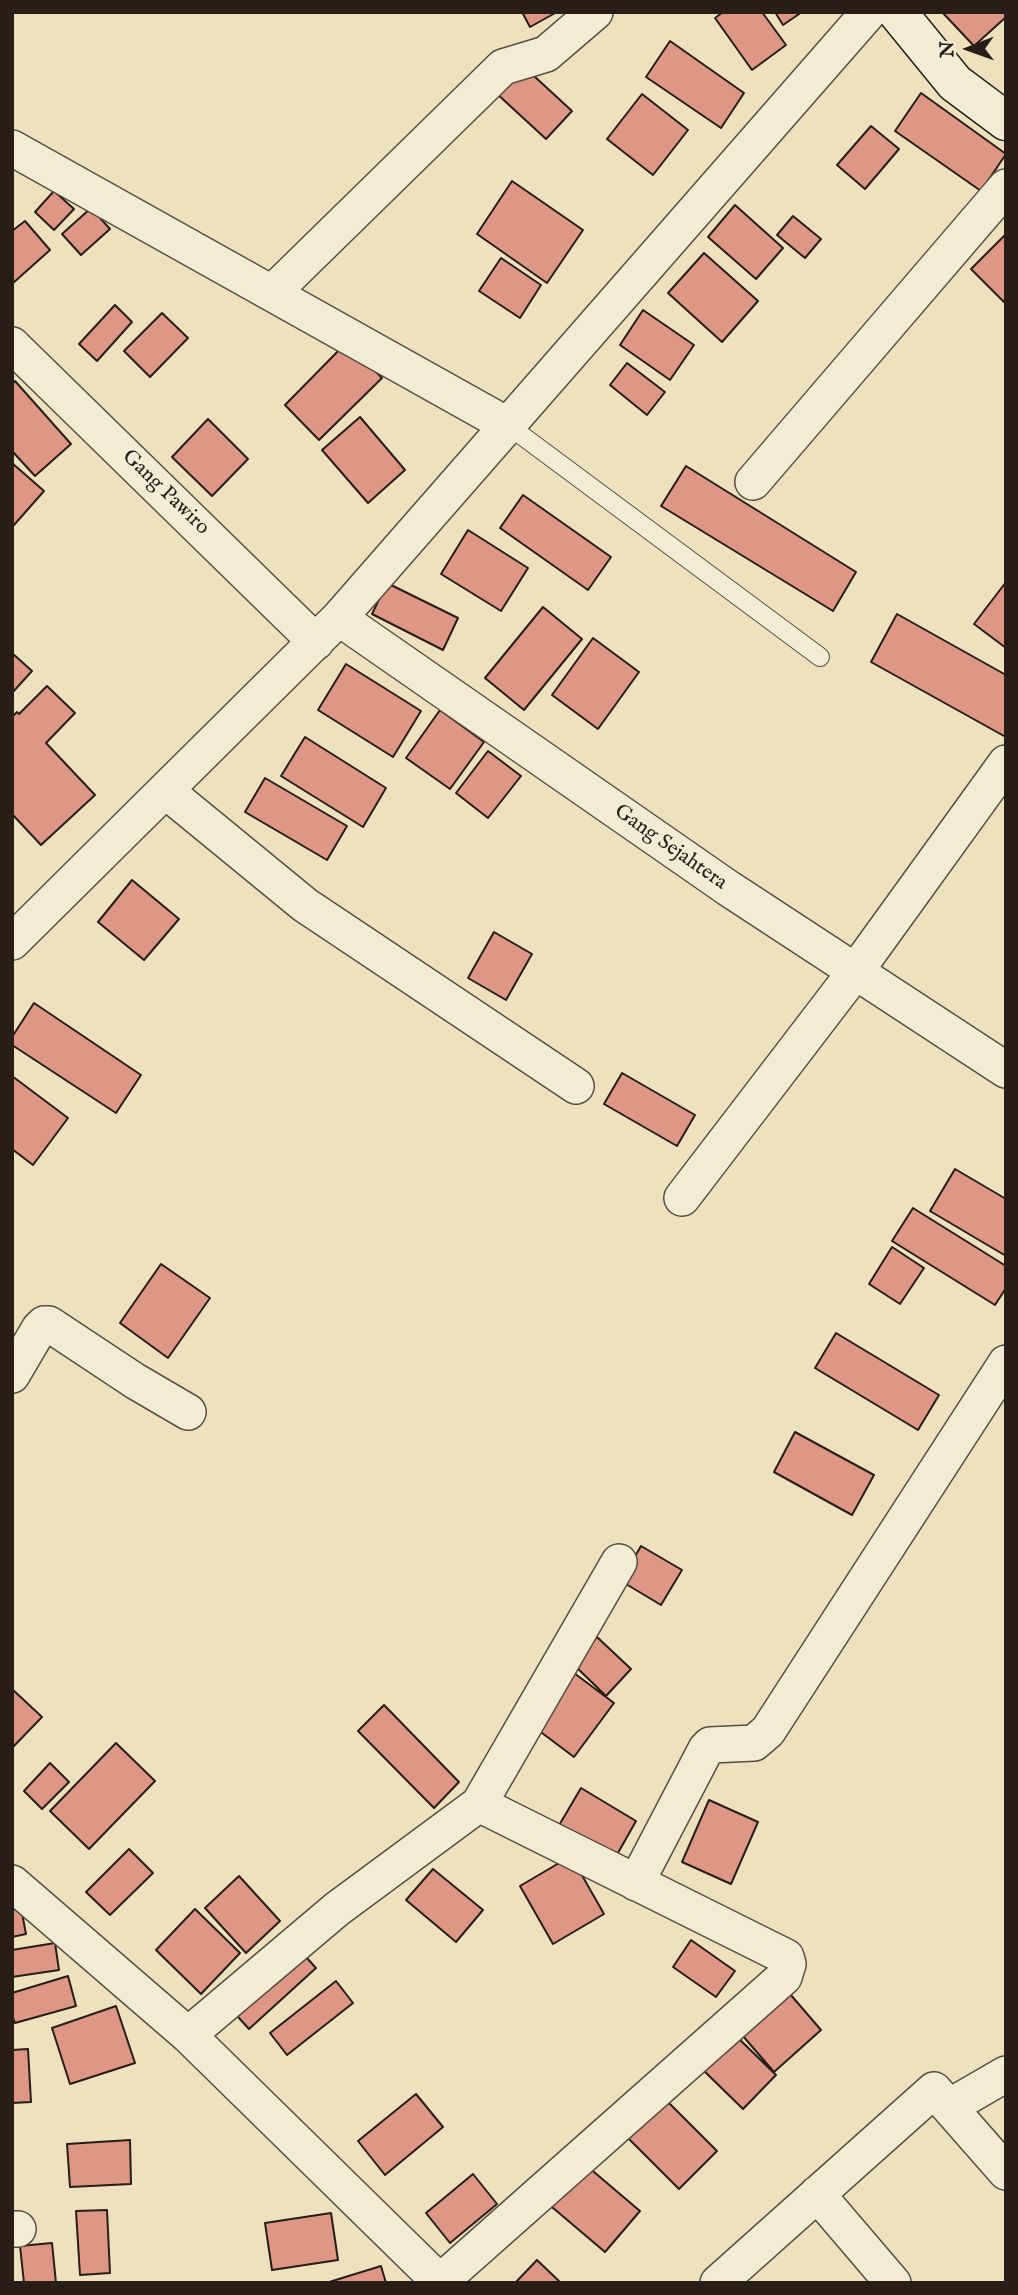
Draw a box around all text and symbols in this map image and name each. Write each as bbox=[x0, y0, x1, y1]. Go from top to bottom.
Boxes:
north arrow bbox=[934, 14, 1004, 84]
text: N bbox=[936, 41, 960, 58]
street label: Gang Pawiro bbox=[116, 445, 214, 541]
street label: Gang Sejahtera bbox=[609, 800, 731, 896]

